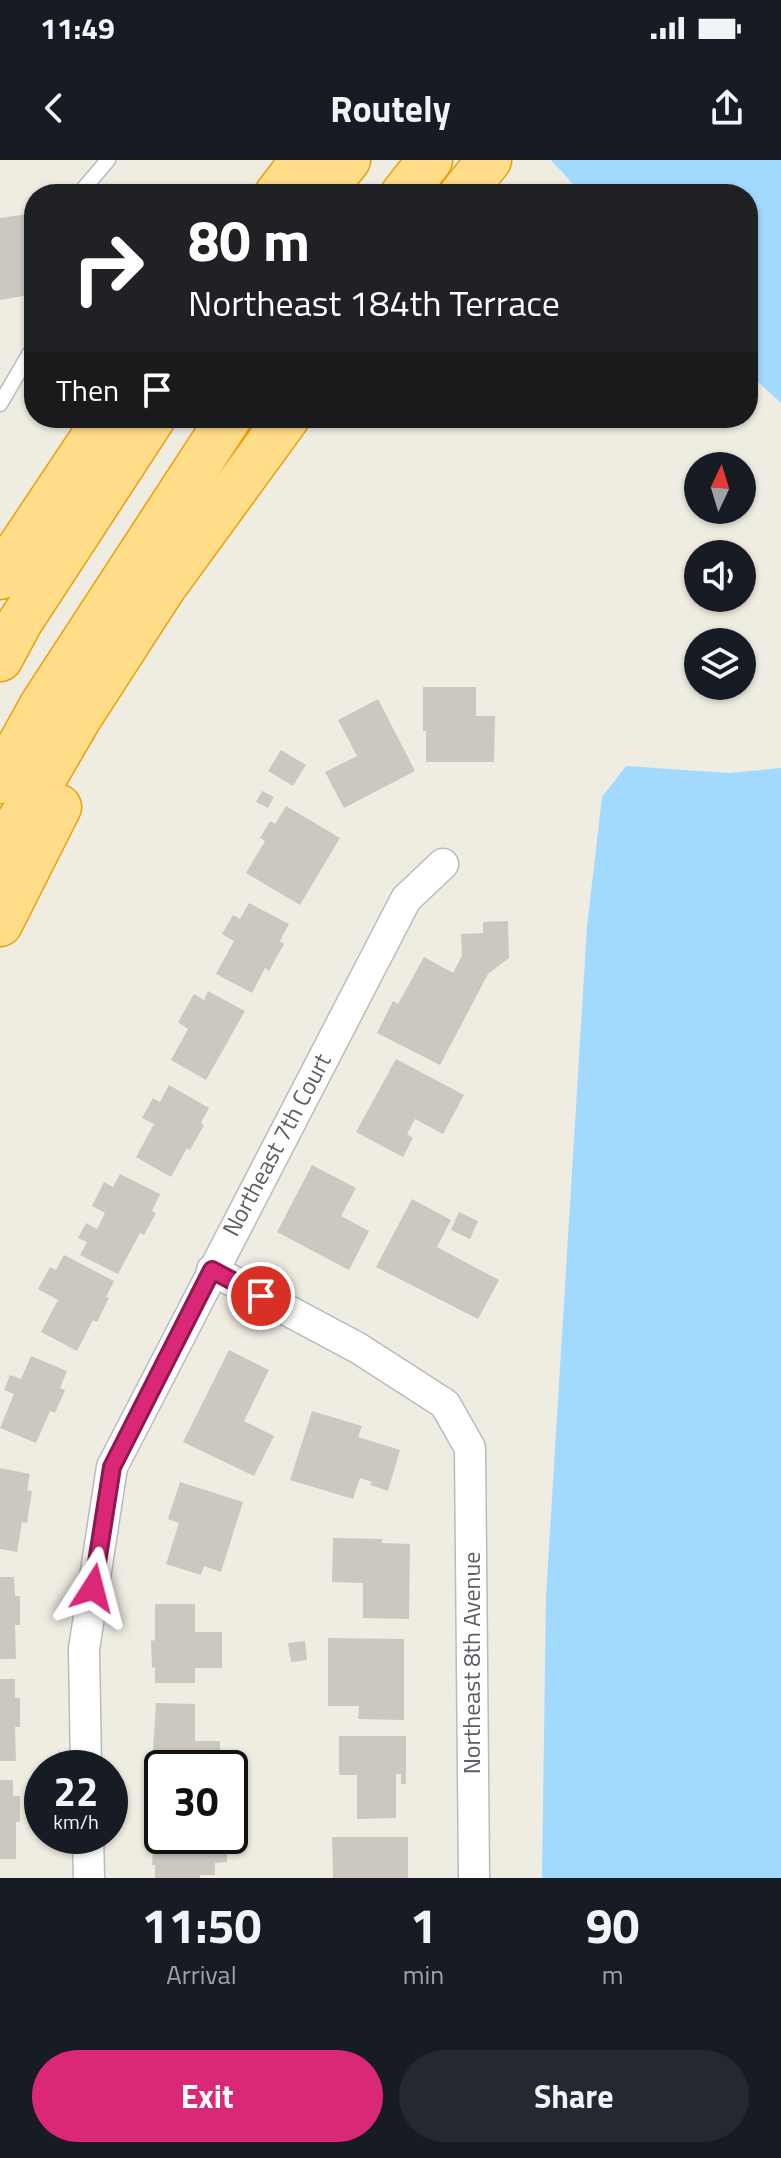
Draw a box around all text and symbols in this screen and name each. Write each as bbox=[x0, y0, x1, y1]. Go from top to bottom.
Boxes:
text: 11:49 bbox=[40, 5, 115, 51]
text: Routely bbox=[330, 81, 451, 136]
icon: back bbox=[32, 86, 76, 130]
icon: share bbox=[705, 86, 749, 130]
text: 80 m bbox=[188, 198, 310, 283]
icon: right bbox=[56, 216, 160, 320]
text: Northeast 184th Terrace bbox=[188, 275, 560, 330]
text: Then bbox=[56, 367, 119, 413]
icon: arrive bbox=[135, 368, 179, 412]
north arrow bbox=[684, 452, 756, 524]
map controls bbox=[684, 452, 756, 700]
button: sound bbox=[684, 540, 756, 612]
button: layers bbox=[684, 628, 756, 700]
street label: Northeast 7th Court bbox=[213, 1046, 340, 1242]
pin bbox=[227, 1262, 295, 1330]
icon: arrive bbox=[239, 1274, 283, 1318]
position arrow bbox=[51, 1546, 135, 1630]
street label: Northeast 8th Avenue bbox=[453, 1552, 489, 1774]
speed limit sign: 30 bbox=[144, 1750, 248, 1854]
text: 22 bbox=[54, 1761, 98, 1822]
text: km/h bbox=[53, 1806, 99, 1837]
text: 11:50 bbox=[142, 1889, 261, 1962]
text: 1 bbox=[410, 1889, 437, 1962]
text: 90 bbox=[586, 1889, 639, 1962]
text: Arrival bbox=[166, 1955, 237, 1994]
text: min bbox=[403, 1955, 444, 1994]
text: m bbox=[602, 1955, 623, 1994]
button: Exit bbox=[32, 2050, 383, 2142]
button: Share bbox=[399, 2050, 749, 2142]

